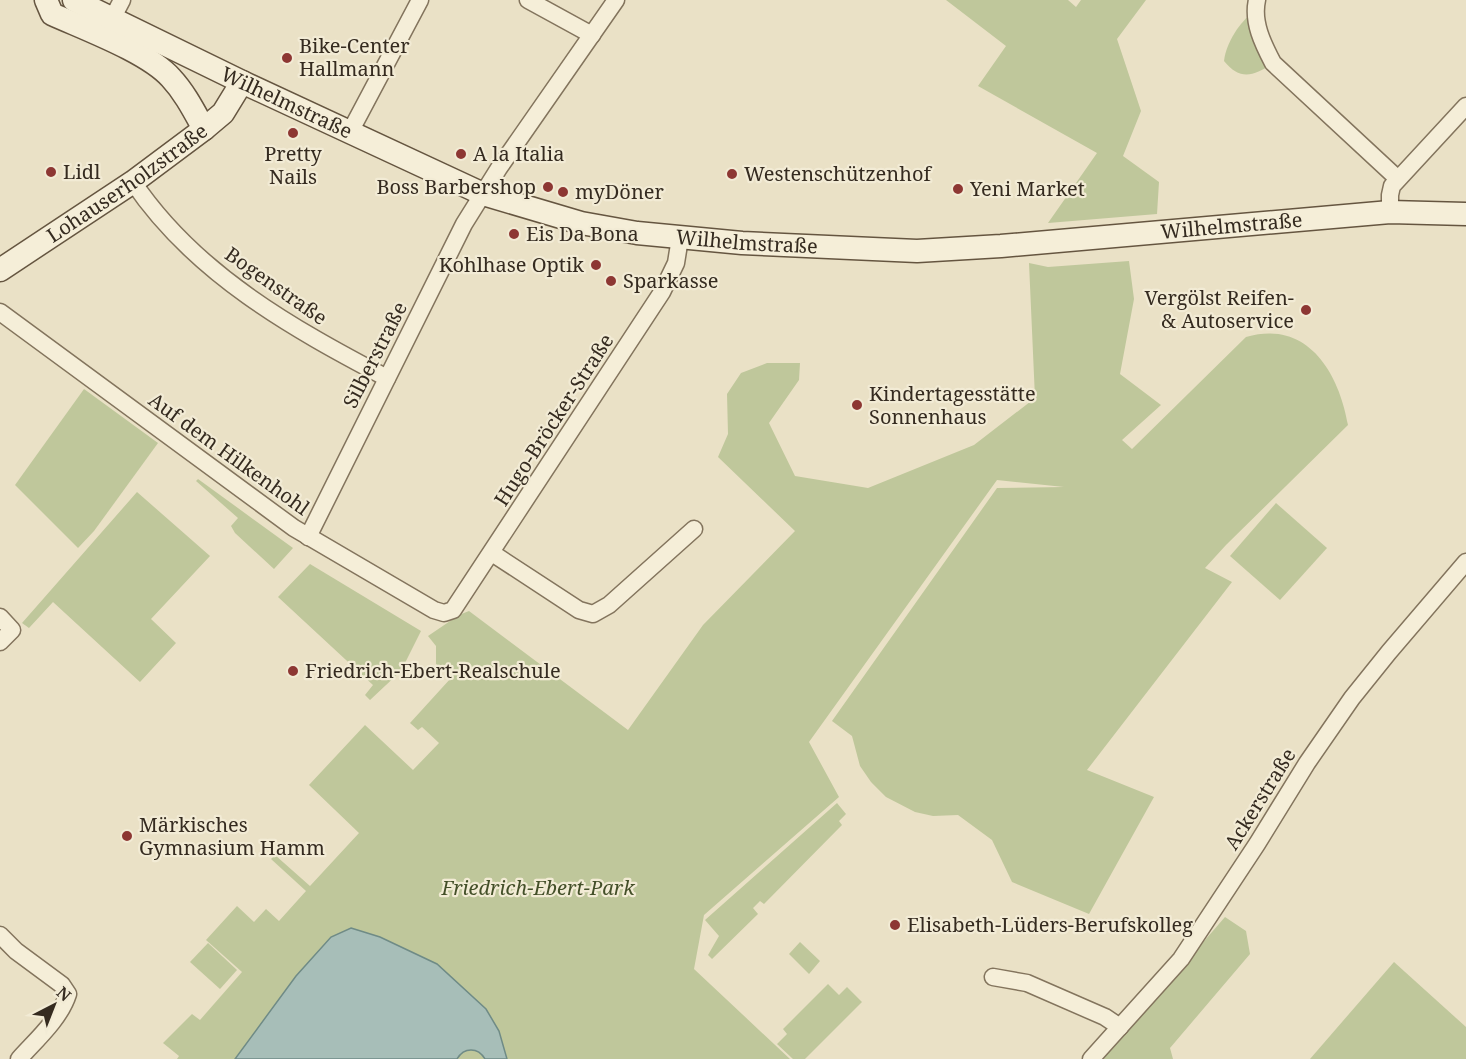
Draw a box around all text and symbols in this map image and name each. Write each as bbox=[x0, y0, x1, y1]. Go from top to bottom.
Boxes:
place label: Bike-Center Hallmann bbox=[299, 32, 410, 82]
marker: Bike-Center Hallmann bbox=[280, 51, 294, 65]
street label: Wilhelmstraße bbox=[217, 60, 357, 144]
street label: Lohauserholzstraße bbox=[41, 117, 213, 248]
marker: Pretty Nails bbox=[286, 126, 300, 140]
place label: Pretty Nails bbox=[264, 140, 322, 190]
place label: A la Italia bbox=[473, 140, 564, 167]
marker: A la Italia bbox=[454, 147, 468, 161]
place label: Lidl bbox=[63, 158, 100, 185]
place label: Westenschützenhof bbox=[744, 160, 932, 187]
marker: Lidl bbox=[44, 165, 58, 179]
marker: Westenschützenhof bbox=[725, 167, 739, 181]
place label: Boss Barbershop bbox=[376, 173, 536, 200]
place label: Yeni Market bbox=[969, 175, 1085, 202]
place label: myDöner bbox=[575, 178, 664, 205]
marker: Boss Barbershop bbox=[541, 180, 555, 194]
marker: Yeni Market bbox=[951, 182, 965, 196]
marker: myDöner bbox=[556, 185, 570, 199]
street label: Wilhelmstraße bbox=[1160, 206, 1303, 245]
place label: Eis Da Bona bbox=[526, 220, 639, 247]
street label: Wilhelmstraße bbox=[675, 223, 818, 259]
marker: Eis Da Bona bbox=[507, 227, 521, 241]
street label: Bogenstraße bbox=[220, 240, 333, 331]
place label: Kohlhase Optik bbox=[439, 251, 584, 278]
marker: Kohlhase Optik bbox=[589, 258, 603, 272]
place label: Sparkasse bbox=[623, 267, 719, 294]
marker: Sparkasse bbox=[604, 274, 618, 288]
place label: Vergölst Reifen- & Autoservice bbox=[1144, 284, 1294, 334]
street label: Silberstraße bbox=[336, 297, 413, 413]
marker: Vergölst Reifen- & Autoservice bbox=[1299, 303, 1313, 317]
street label: Hugo-Bröcker-Straße bbox=[488, 328, 619, 511]
place label: Kindertagesstätte Sonnenhaus bbox=[869, 380, 1036, 430]
street label: Auf dem Hilkenhohl bbox=[143, 386, 315, 521]
marker: Kindertagesstätte Sonnenhaus bbox=[850, 398, 864, 412]
place label: Friedrich-Ebert-Realschule bbox=[305, 657, 561, 684]
marker: Friedrich-Ebert-Realschule bbox=[286, 664, 300, 678]
street label: Ackerstraße bbox=[1218, 743, 1301, 855]
place label: Märkisches Gymnasium Hamm bbox=[139, 811, 325, 861]
marker: Märkisches Gymnasium Hamm bbox=[120, 829, 134, 843]
park label: Friedrich-Ebert-Park bbox=[440, 874, 635, 901]
place label: Elisabeth-Lüders-Berufskolleg bbox=[907, 911, 1193, 938]
marker: Elisabeth-Lüders-Berufskolleg bbox=[888, 918, 902, 932]
north arrow bbox=[24, 975, 84, 1035]
text: N bbox=[52, 981, 76, 1007]

